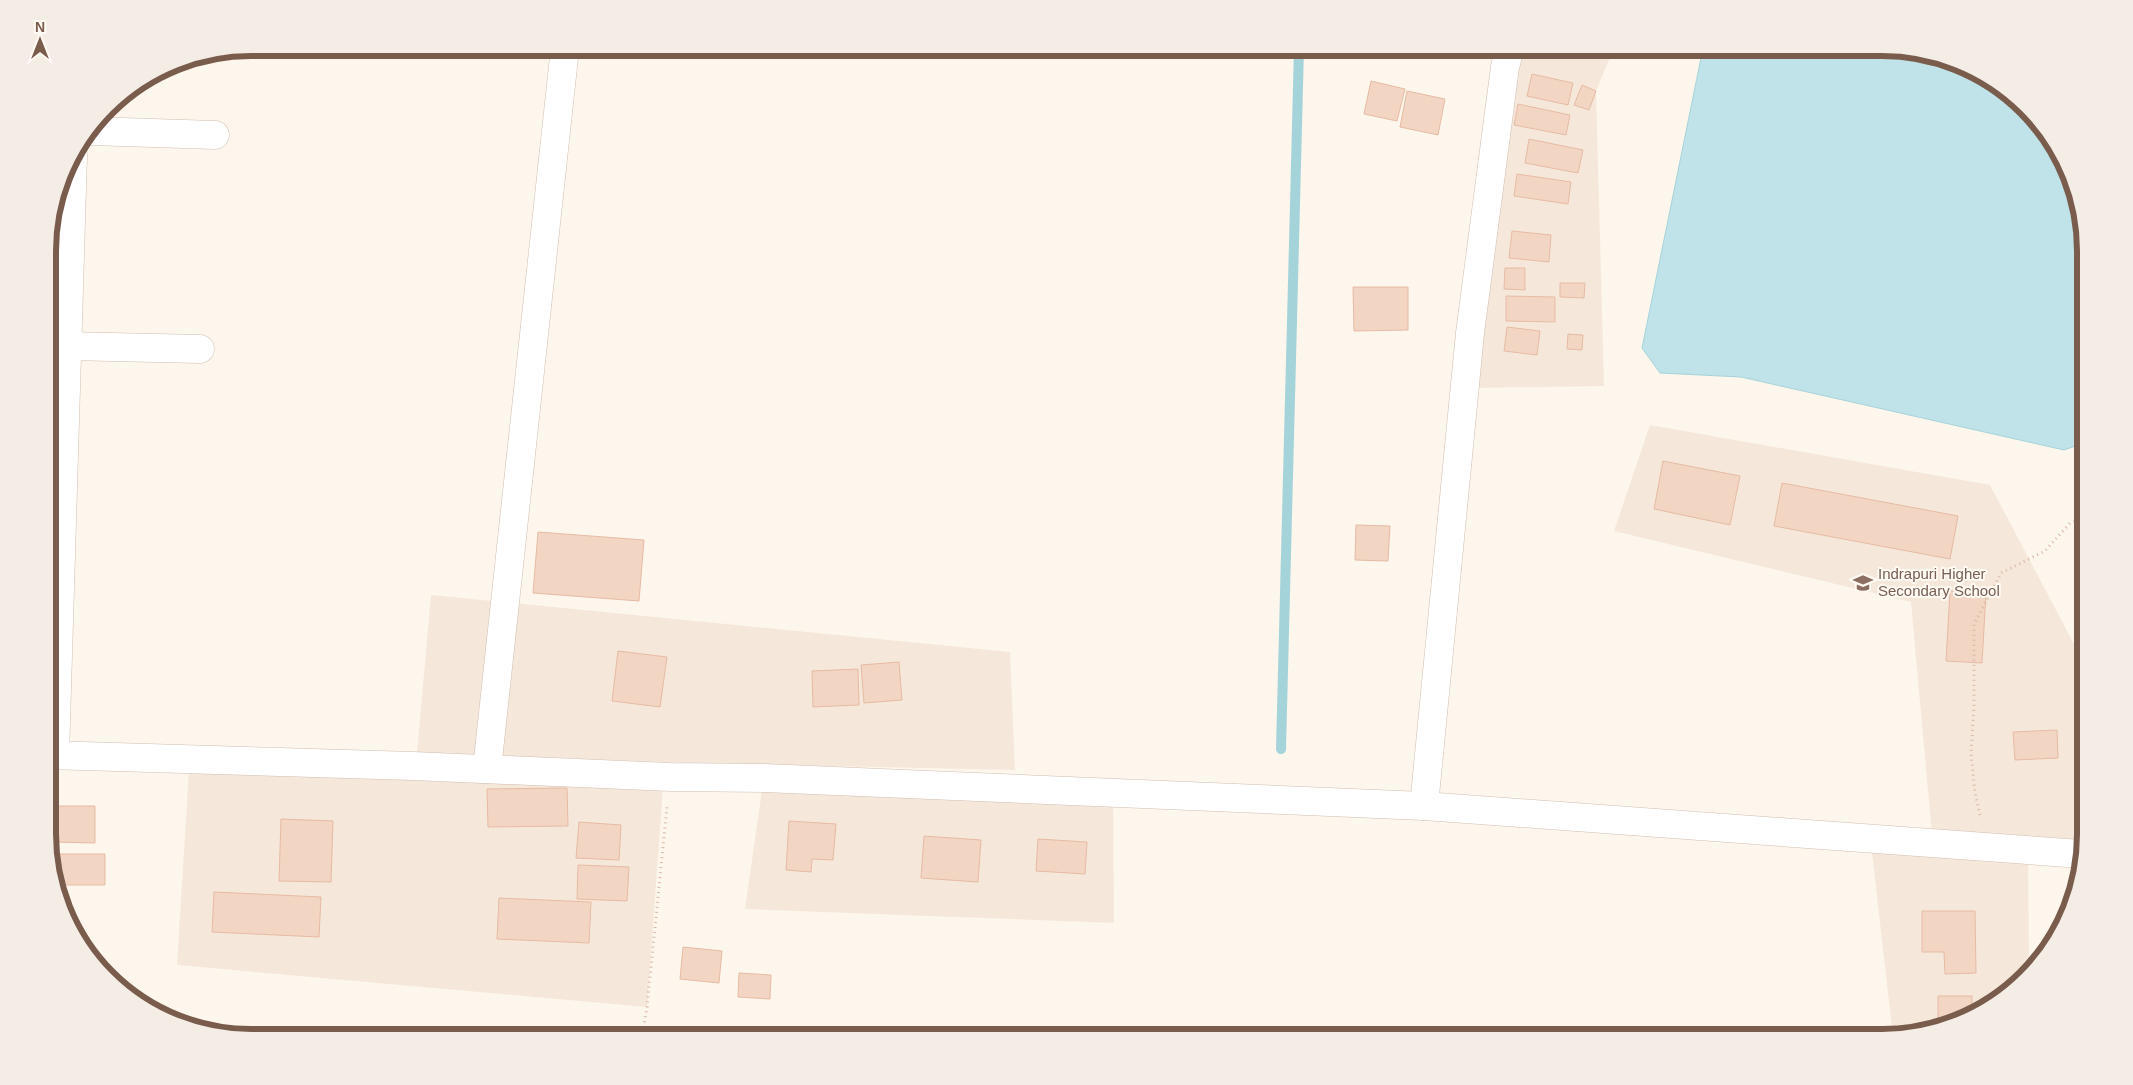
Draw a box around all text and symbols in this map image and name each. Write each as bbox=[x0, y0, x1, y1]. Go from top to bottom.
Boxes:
north arrow bbox=[15, 15, 65, 65]
text: N bbox=[35, 19, 45, 35]
place label: Indrapuri Higher Secondary School bbox=[1878, 565, 2000, 599]
school or university icon: Indrapuri Higher Secondary School bbox=[1852, 572, 1874, 594]

